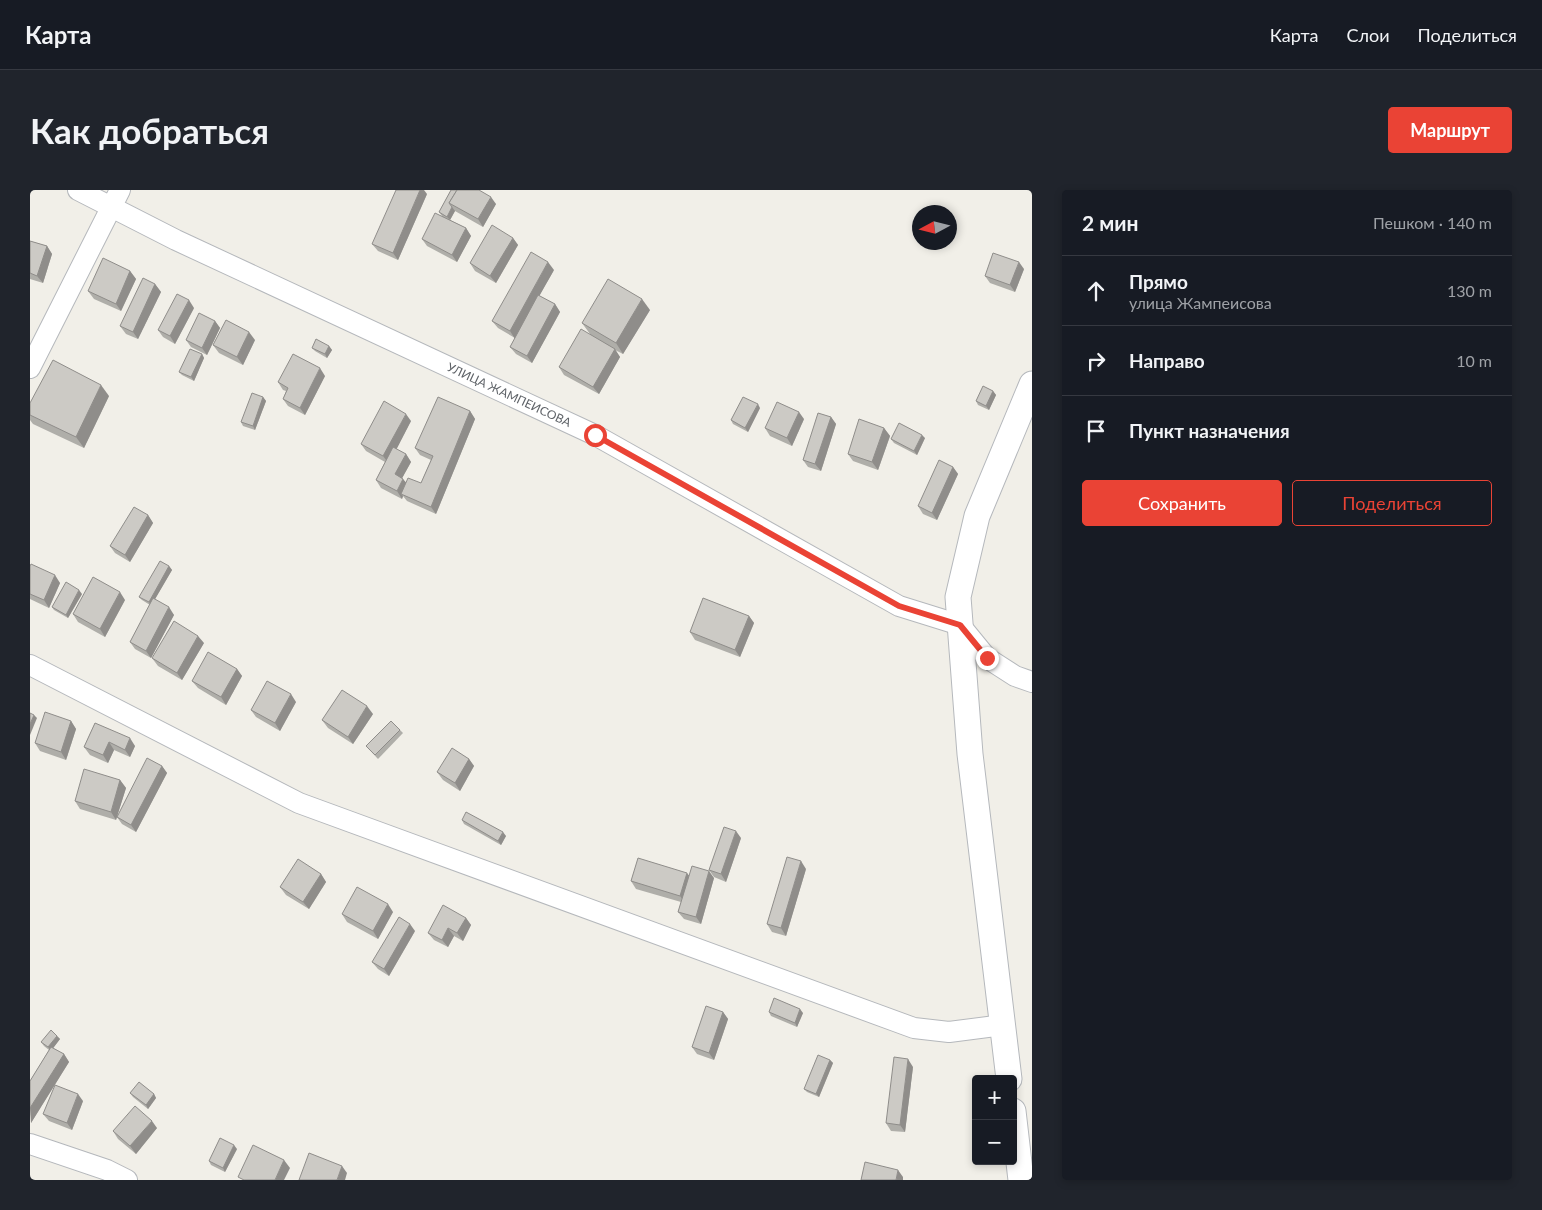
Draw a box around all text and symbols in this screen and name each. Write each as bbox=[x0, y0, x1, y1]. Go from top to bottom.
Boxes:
text: Карта bbox=[25, 20, 92, 49]
text: Карта bbox=[1270, 24, 1318, 46]
text: Слои bbox=[1346, 24, 1390, 46]
text: Поделиться bbox=[1418, 24, 1517, 46]
button: Маршрут bbox=[1388, 107, 1512, 153]
text: Как добраться bbox=[30, 109, 269, 151]
north arrow bbox=[912, 205, 957, 250]
text: 2 мин bbox=[1082, 210, 1139, 235]
text: Пешком · 140 m bbox=[1373, 213, 1492, 232]
text: Прямо bbox=[1129, 270, 1188, 293]
icon: ahead bbox=[1082, 277, 1110, 305]
text: 130 m bbox=[1447, 281, 1492, 300]
text: улица Жампеисова bbox=[1129, 293, 1272, 312]
icon: right bbox=[1082, 347, 1110, 375]
text: Направо bbox=[1129, 349, 1205, 372]
text: 10 m bbox=[1456, 351, 1492, 370]
street label: УЛИЦА ЖАМПЕИСОВА bbox=[445, 359, 574, 430]
icon: arrive bbox=[1082, 417, 1110, 445]
text: Пункт назначения bbox=[1129, 419, 1290, 442]
route start bbox=[584, 424, 607, 447]
button: Сохранить bbox=[1082, 480, 1282, 526]
button: Поделиться bbox=[1292, 480, 1492, 526]
route end bbox=[976, 647, 999, 670]
map controls bbox=[972, 1075, 1017, 1165]
button: + bbox=[972, 1075, 1017, 1120]
button: − bbox=[972, 1120, 1017, 1165]

